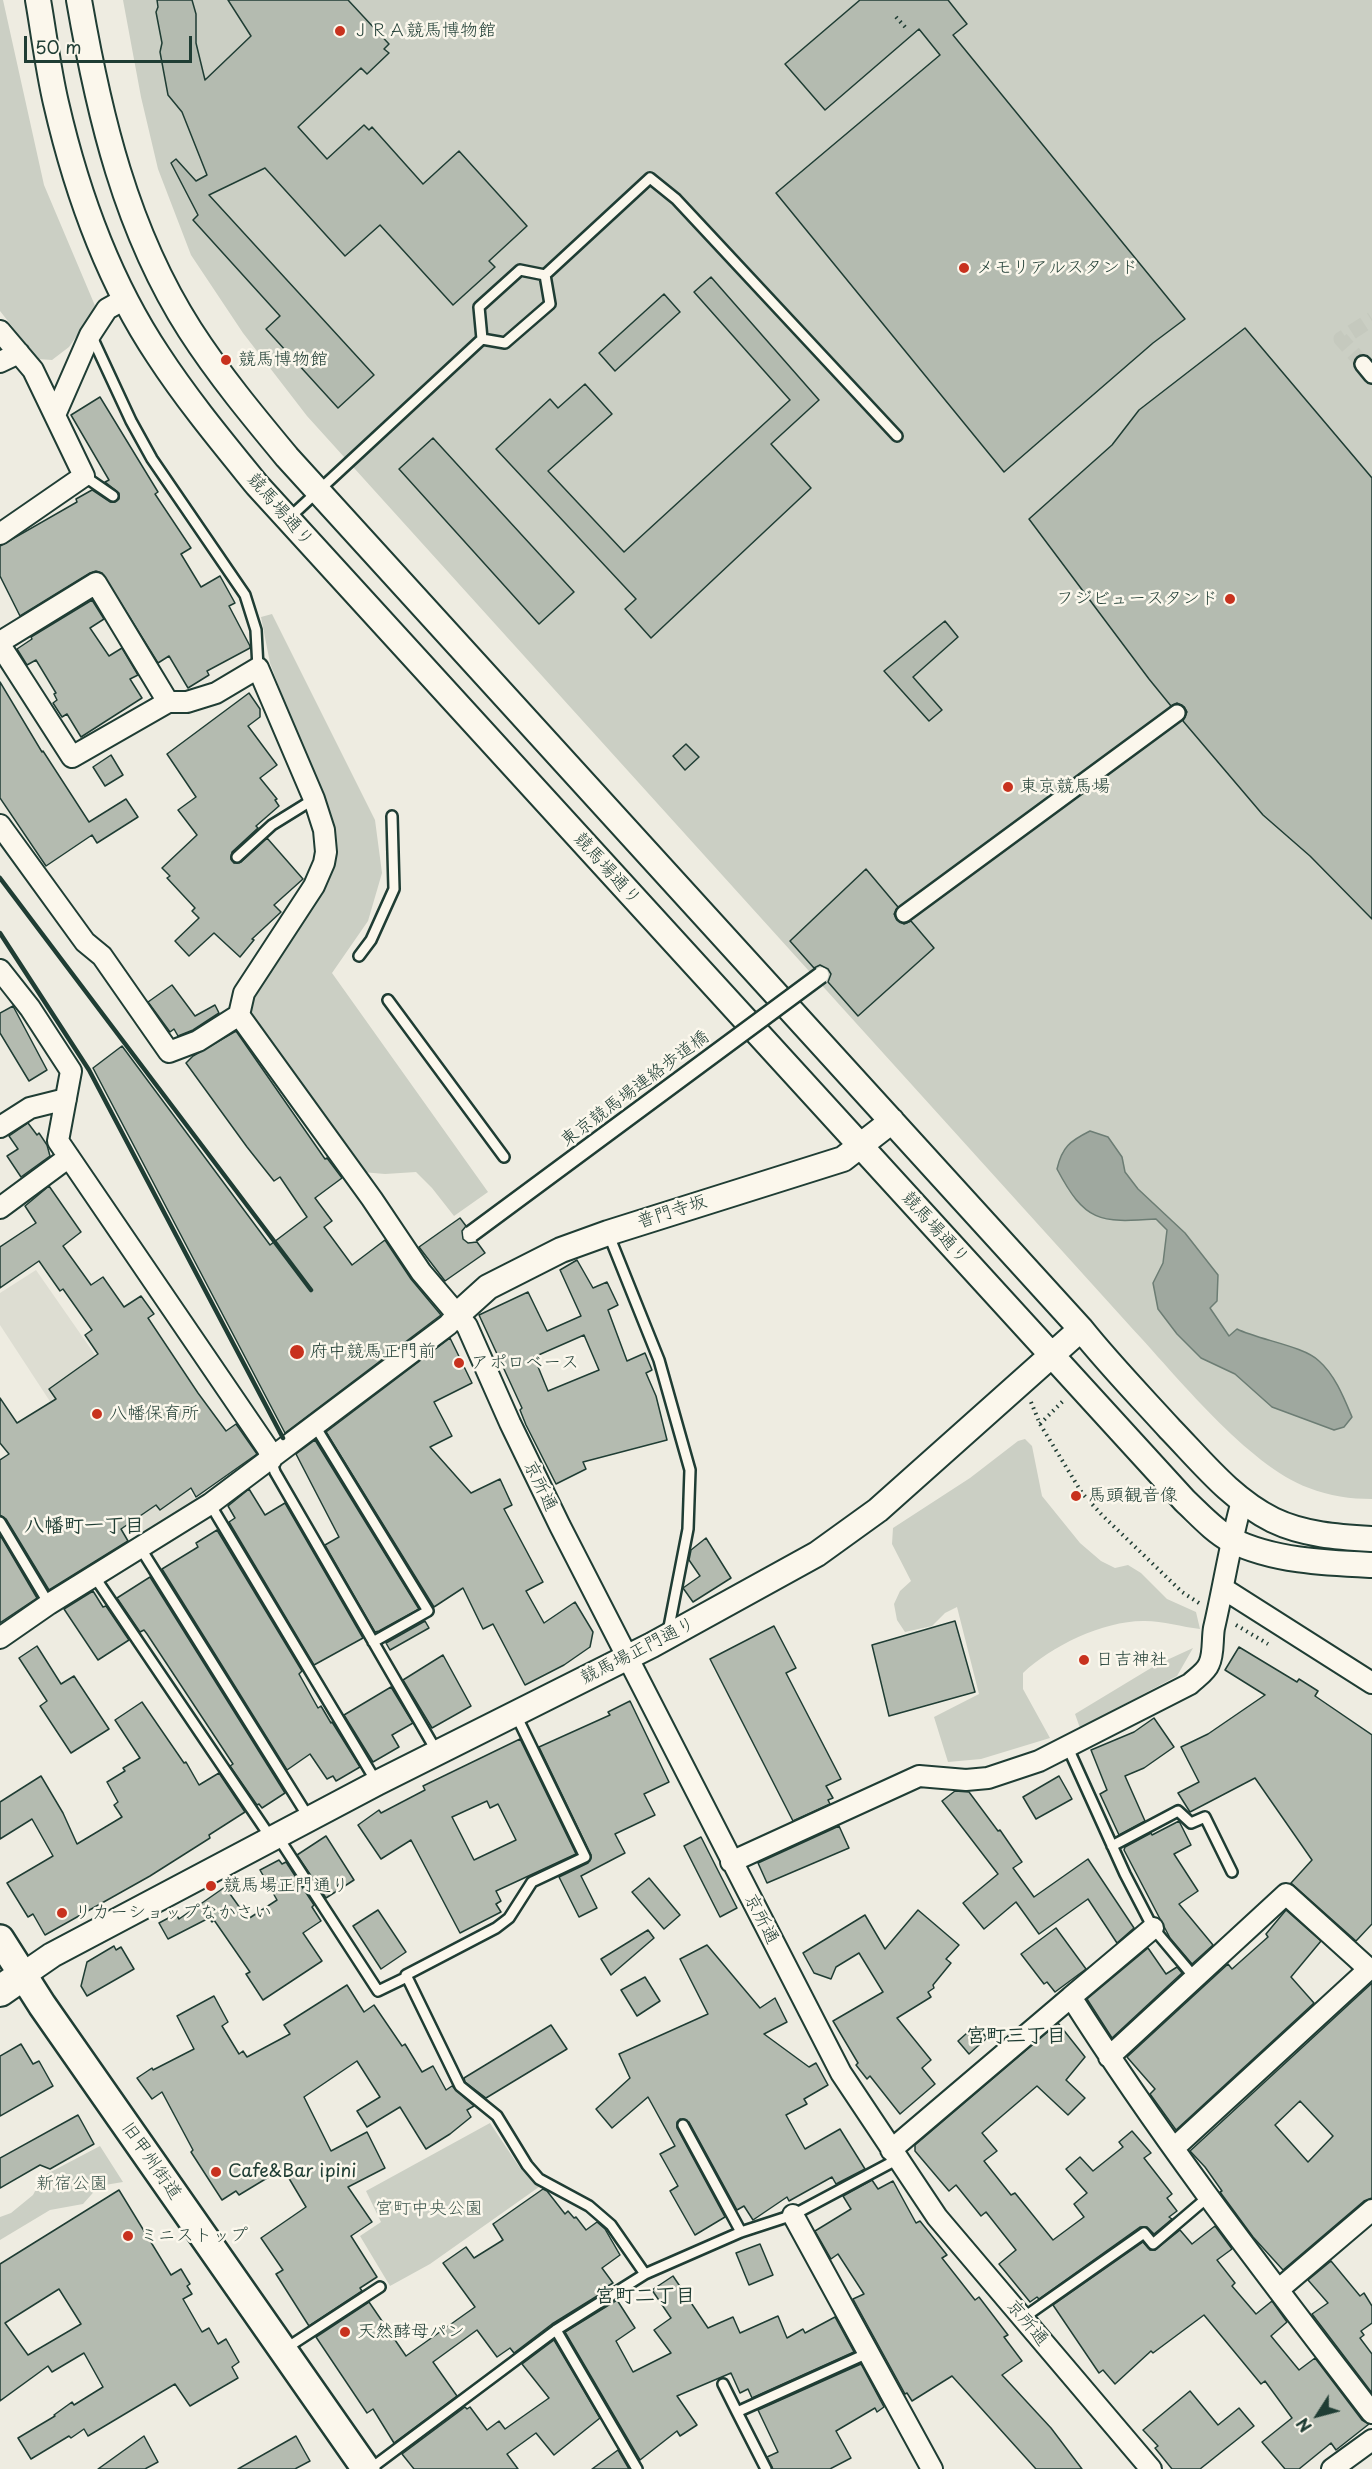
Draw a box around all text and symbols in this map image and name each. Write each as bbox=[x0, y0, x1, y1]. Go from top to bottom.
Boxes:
place label: ＪＲＡ競馬博物館 bbox=[352, 20, 496, 42]
scale bar bbox=[27, 24, 195, 62]
marker: ＪＲＡ競馬博物館 bbox=[333, 24, 347, 38]
text: 50 m bbox=[35, 33, 82, 60]
place label: メモリアルスタンド bbox=[976, 257, 1138, 279]
marker: メモリアルスタンド bbox=[957, 261, 971, 275]
place label: 競馬博物館 bbox=[238, 349, 328, 371]
marker: 競馬博物館 bbox=[219, 353, 233, 367]
street label: 競馬場通り bbox=[242, 469, 318, 551]
place label: フジビュースタンド bbox=[1056, 588, 1218, 610]
marker: フジビュースタンド bbox=[1223, 592, 1237, 606]
place label: 東京競馬場 bbox=[1020, 776, 1110, 798]
marker: 東京競馬場 bbox=[1001, 780, 1015, 794]
street label: 競馬場通り bbox=[569, 828, 645, 910]
street label: 東京競馬場連絡歩道橋 bbox=[557, 1026, 713, 1152]
street label: 競馬場通り bbox=[897, 1187, 973, 1269]
street label: 普門寺坂 bbox=[634, 1191, 710, 1233]
place label: 府中競馬正門前 bbox=[310, 1341, 436, 1363]
marker: 府中競馬正門前 bbox=[288, 1343, 306, 1361]
place label: アポロベース bbox=[471, 1352, 579, 1374]
marker: アポロベース bbox=[452, 1356, 466, 1370]
place label: 八幡保育所 bbox=[109, 1403, 199, 1425]
marker: 八幡保育所 bbox=[90, 1407, 104, 1421]
street label: 京所通 bbox=[518, 1457, 562, 1515]
place label: 馬頭観音像 bbox=[1088, 1485, 1178, 1507]
marker: 馬頭観音像 bbox=[1069, 1489, 1083, 1503]
district label: 八幡町一丁目 bbox=[24, 1514, 144, 1538]
street label: 競馬場正門通り bbox=[577, 1613, 699, 1689]
place label: 日吉神社 bbox=[1096, 1649, 1168, 1671]
marker: 日吉神社 bbox=[1077, 1653, 1091, 1667]
place label: 競馬場正門通り bbox=[223, 1875, 349, 1897]
marker: 競馬場正門通り bbox=[204, 1879, 218, 1893]
street label: 京所通 bbox=[739, 1890, 783, 1948]
place label: リカーショップなかさい bbox=[74, 1902, 272, 1924]
marker: リカーショップなかさい bbox=[55, 1906, 69, 1920]
district label: 宮町三丁目 bbox=[966, 2024, 1066, 2048]
street label: 旧甲州街道 bbox=[116, 2118, 186, 2204]
place label: Cafe&Bar ipini bbox=[228, 2161, 357, 2183]
marker: Cafe&Bar ipini bbox=[209, 2165, 223, 2179]
park label: 新宿公園 bbox=[36, 2173, 108, 2195]
park label: 宮町中央公園 bbox=[375, 2198, 483, 2220]
place label: ミニストップ bbox=[140, 2225, 248, 2247]
marker: ミニストップ bbox=[121, 2229, 135, 2243]
district label: 宮町二丁目 bbox=[595, 2284, 695, 2308]
street label: 京所通 bbox=[1001, 2295, 1053, 2351]
place label: 天然酵母パン bbox=[357, 2321, 465, 2343]
marker: 天然酵母パン bbox=[338, 2325, 352, 2339]
north arrow bbox=[1288, 2385, 1348, 2445]
text: N bbox=[1290, 2413, 1317, 2438]

